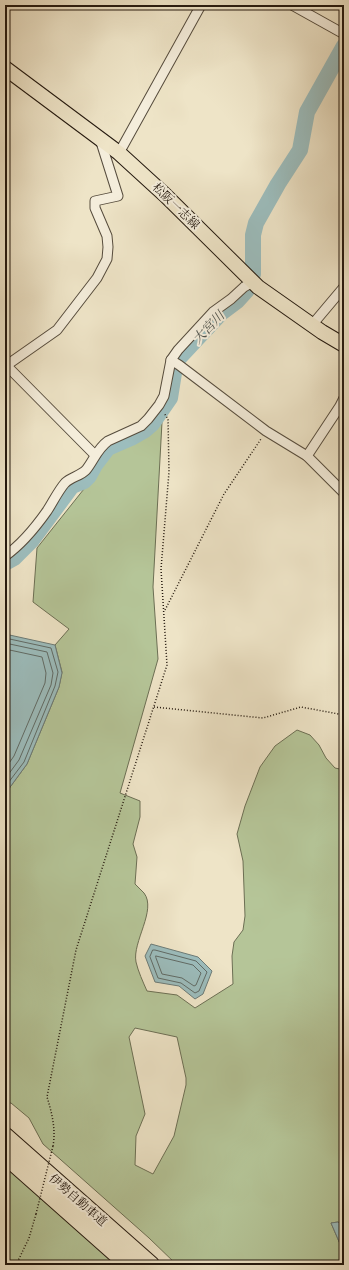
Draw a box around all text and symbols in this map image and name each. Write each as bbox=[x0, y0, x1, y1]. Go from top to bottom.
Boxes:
street label: 松阪一志線 bbox=[149, 179, 203, 233]
water label: 大宮川 bbox=[189, 306, 229, 347]
street label: 伊勢自動車道 bbox=[46, 1170, 110, 1230]

